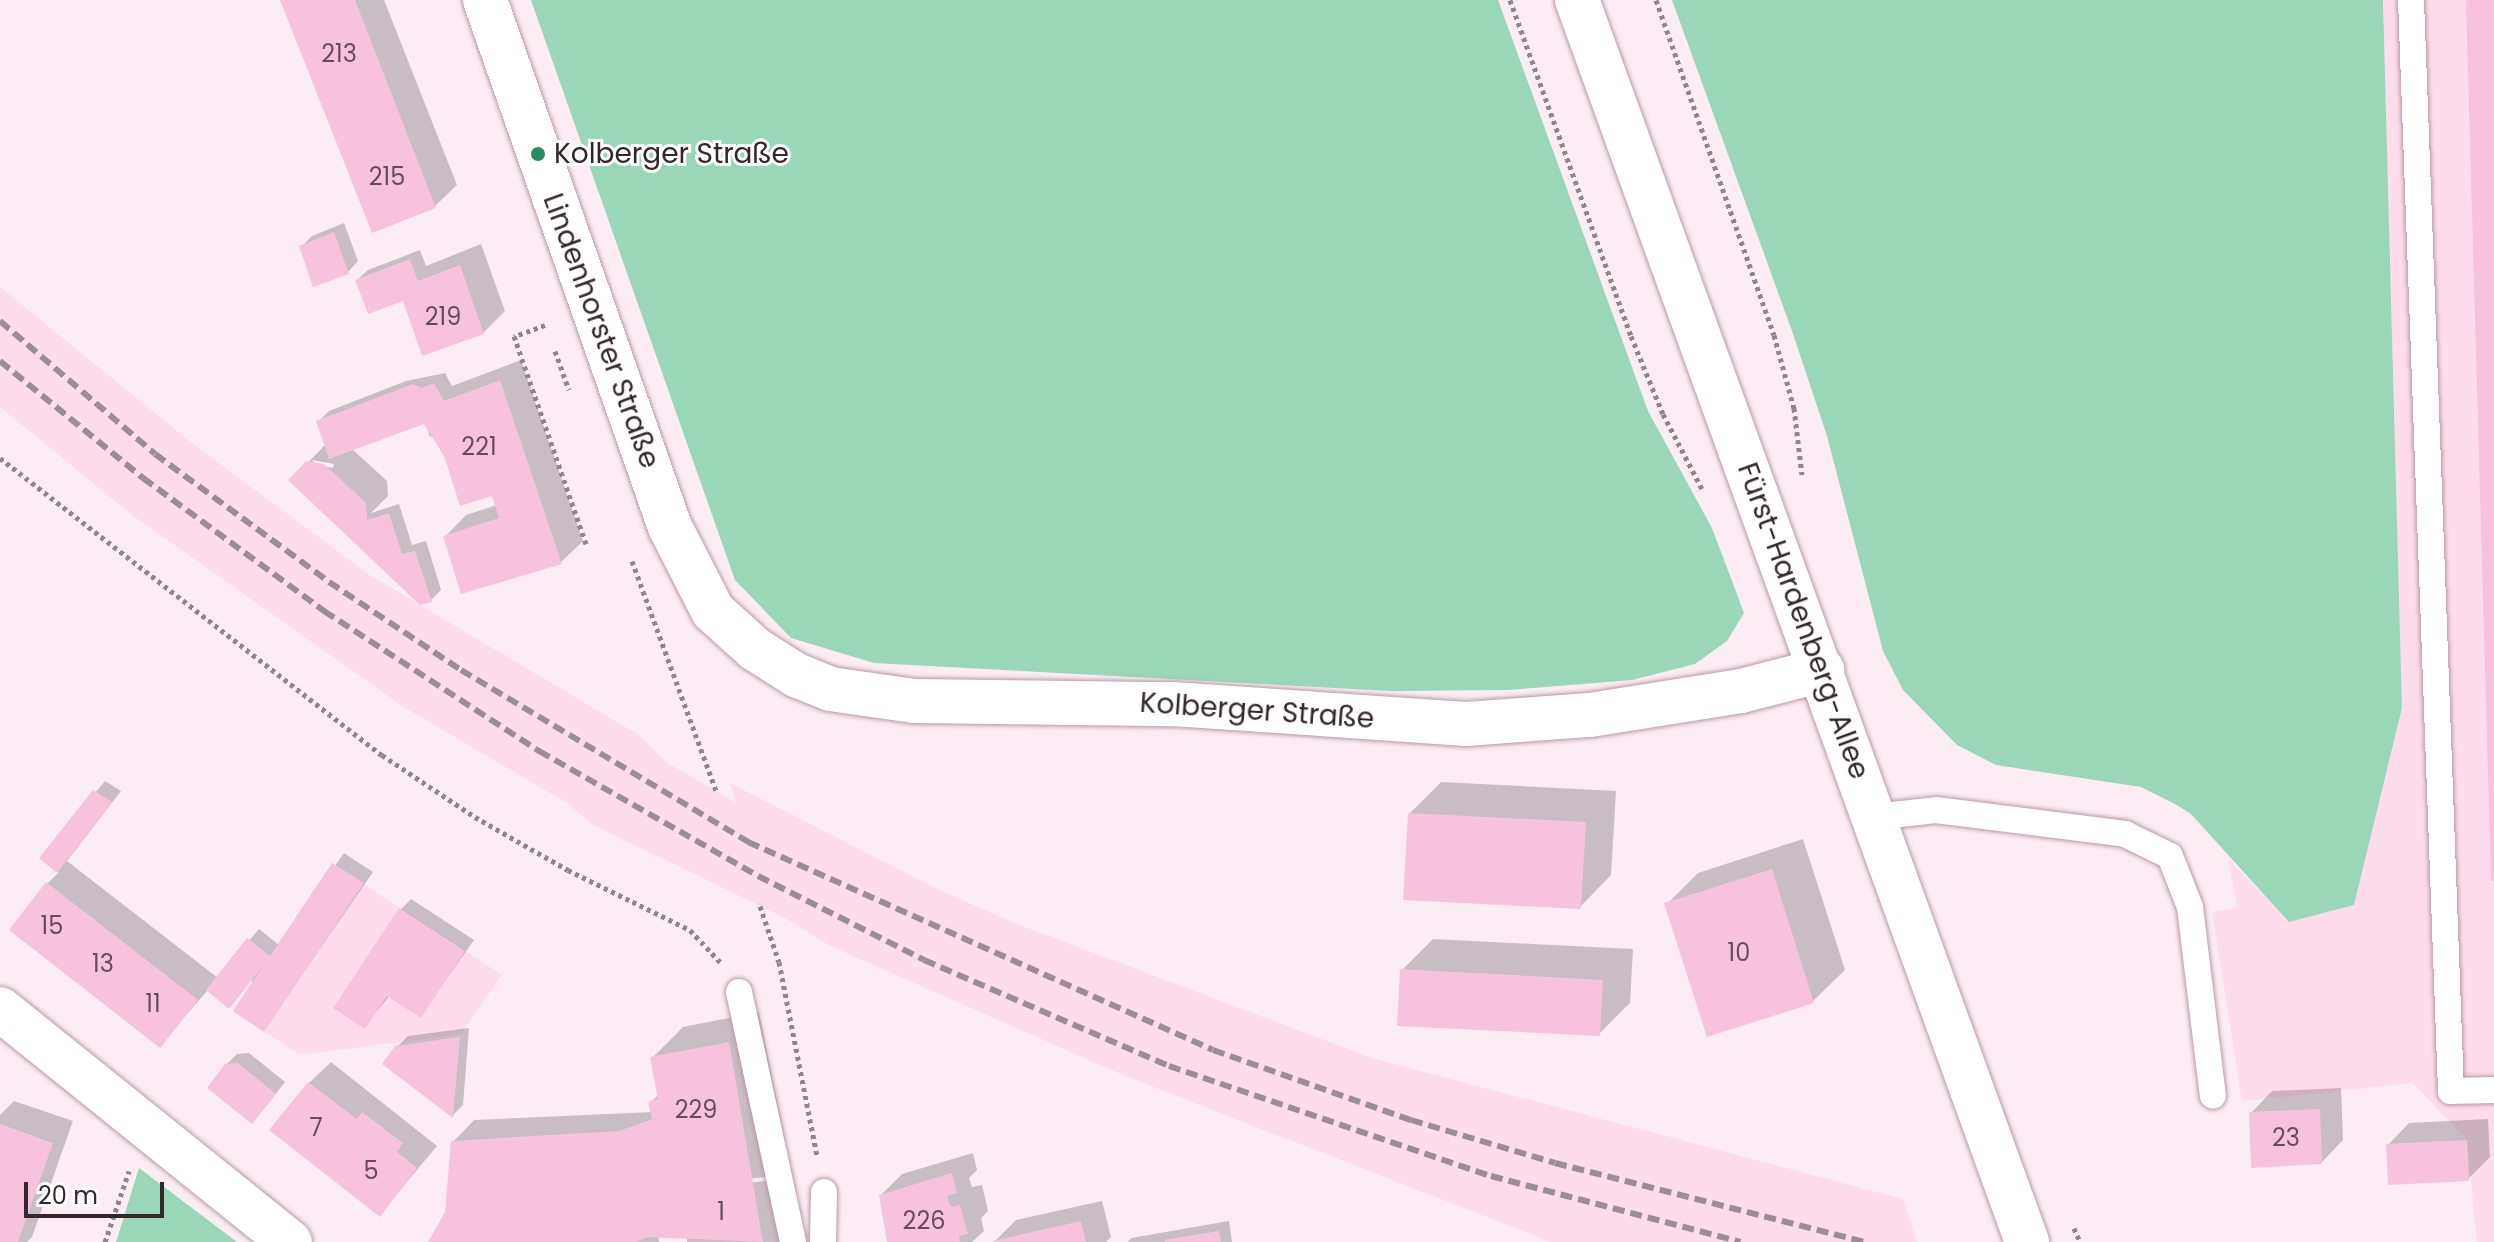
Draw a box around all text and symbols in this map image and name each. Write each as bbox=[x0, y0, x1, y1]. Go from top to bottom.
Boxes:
house number: 213 bbox=[321, 40, 357, 68]
place label: Kolberger Straße bbox=[554, 137, 789, 171]
marker: Kolberger Straße bbox=[529, 145, 547, 163]
house number: 215 bbox=[369, 163, 405, 191]
street label: Lindenhorster Straße bbox=[536, 189, 666, 473]
house number: 219 bbox=[425, 303, 461, 331]
house number: 221 bbox=[461, 433, 497, 461]
street label: Fürst-Hardenberg-Allee bbox=[1730, 458, 1876, 784]
street label: Kolberger Straße bbox=[1139, 686, 1375, 736]
house number: 15 bbox=[41, 912, 63, 940]
house number: 10 bbox=[1728, 939, 1750, 967]
house number: 13 bbox=[92, 950, 114, 978]
house number: 11 bbox=[145, 990, 161, 1018]
house number: 229 bbox=[675, 1096, 717, 1124]
house number: 7 bbox=[309, 1114, 323, 1142]
house number: 23 bbox=[2272, 1124, 2300, 1152]
house number: 5 bbox=[363, 1157, 379, 1185]
scale bar bbox=[28, 1166, 168, 1216]
text: 20 m bbox=[38, 1179, 98, 1212]
house number: 1 bbox=[717, 1198, 725, 1226]
house number: 226 bbox=[903, 1207, 945, 1235]

